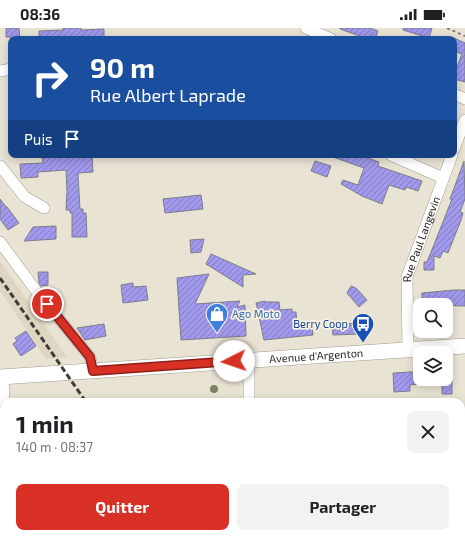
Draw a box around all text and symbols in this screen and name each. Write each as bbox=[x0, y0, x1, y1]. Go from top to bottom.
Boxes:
text: 08:36 bbox=[20, 5, 60, 23]
text: 90 m bbox=[90, 50, 155, 84]
icon: right bbox=[24, 52, 76, 104]
text: Rue Albert Laprade bbox=[90, 84, 246, 106]
icon: arrive bbox=[61, 128, 83, 150]
text: Puis bbox=[24, 130, 53, 148]
street label: Rue Paul Langevin bbox=[400, 194, 442, 282]
pin bbox=[30, 287, 64, 321]
icon: arrive bbox=[36, 293, 58, 315]
map controls bbox=[413, 298, 453, 386]
button: search bbox=[413, 298, 453, 338]
shop icon: Ago Moto bbox=[204, 301, 230, 334]
place label: Ago Moto bbox=[232, 307, 280, 320]
bus stop icon: Berry Coop bbox=[350, 311, 376, 344]
place label: Berry Coop bbox=[293, 317, 348, 330]
position arrow bbox=[213, 340, 255, 382]
street label: Avenue d'Argenton bbox=[269, 346, 364, 365]
button: layers bbox=[413, 346, 453, 386]
text: 1 min bbox=[16, 409, 74, 438]
button: close bbox=[407, 411, 449, 453]
text: 140 m · 08:37 bbox=[16, 439, 93, 455]
button: Quitter bbox=[16, 484, 229, 530]
button: Partager bbox=[237, 484, 449, 530]

